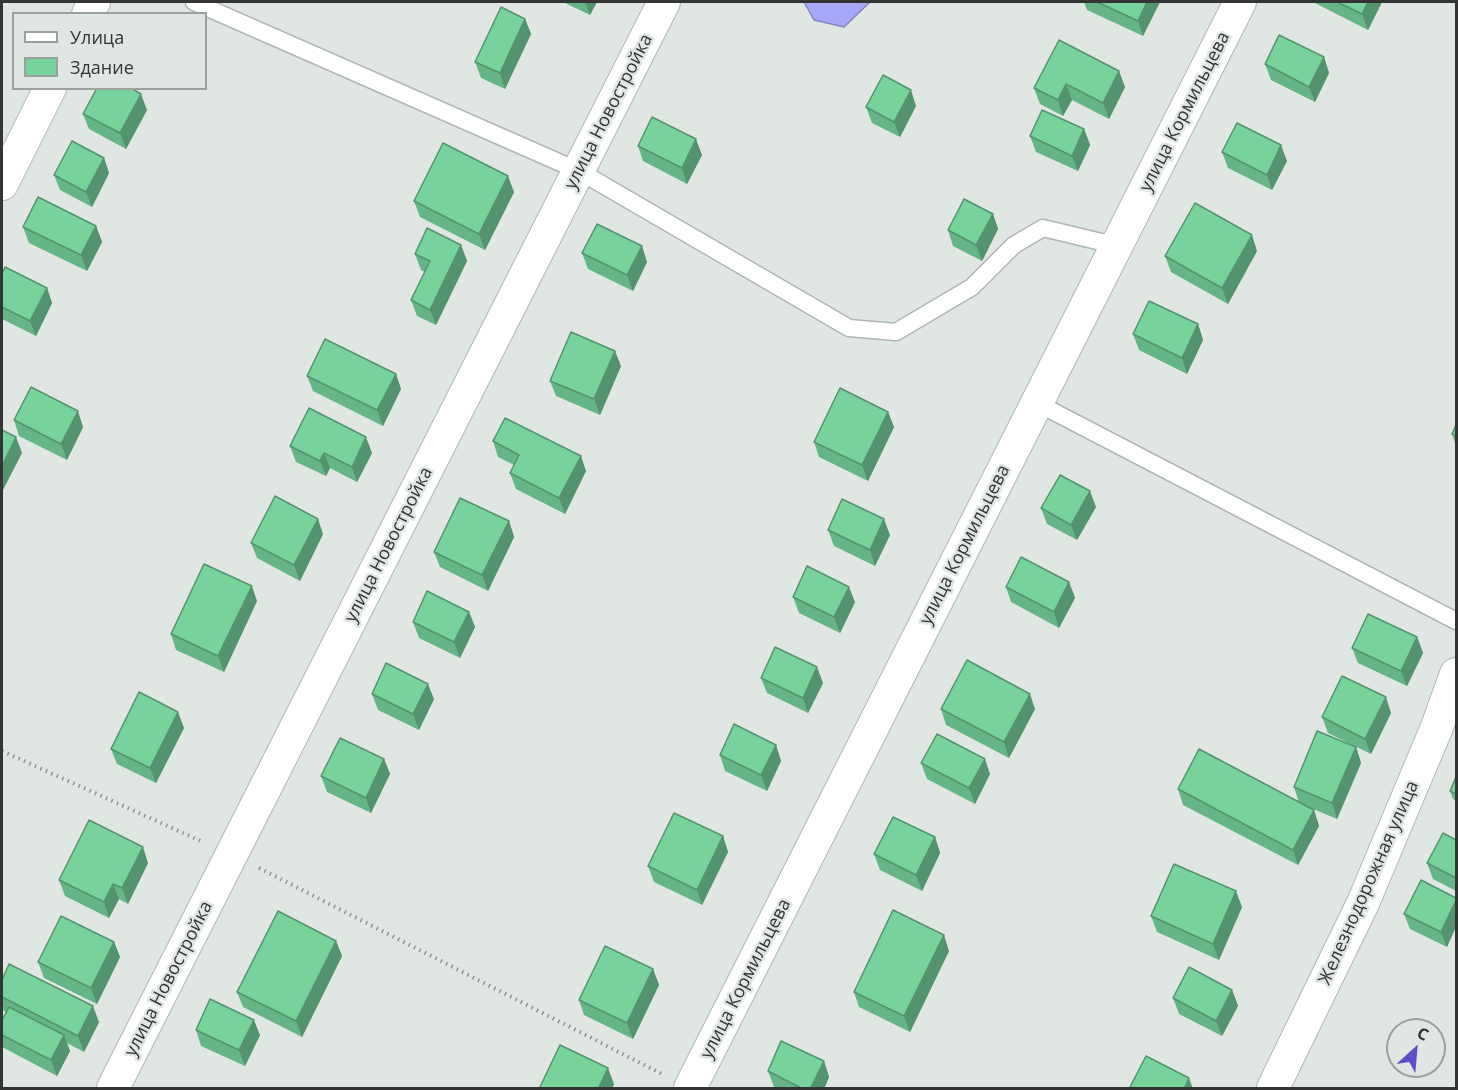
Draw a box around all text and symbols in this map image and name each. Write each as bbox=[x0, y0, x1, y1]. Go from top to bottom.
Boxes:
legend bbox=[12, 12, 207, 90]
text: Улица bbox=[70, 25, 124, 49]
street label: улица Кормильцева bbox=[1135, 28, 1235, 196]
street label: улица Новостройка bbox=[560, 31, 658, 193]
text: Здание bbox=[70, 55, 134, 79]
street label: улица Кормильцева bbox=[915, 461, 1015, 629]
street label: улица Новостройка bbox=[340, 464, 438, 626]
street label: Железнодорожная улица bbox=[1314, 778, 1424, 988]
street label: улица Кормильцева bbox=[696, 895, 796, 1063]
street label: улица Новостройка bbox=[120, 898, 218, 1060]
north arrow bbox=[1386, 1018, 1446, 1078]
text: С bbox=[1414, 1021, 1432, 1046]

